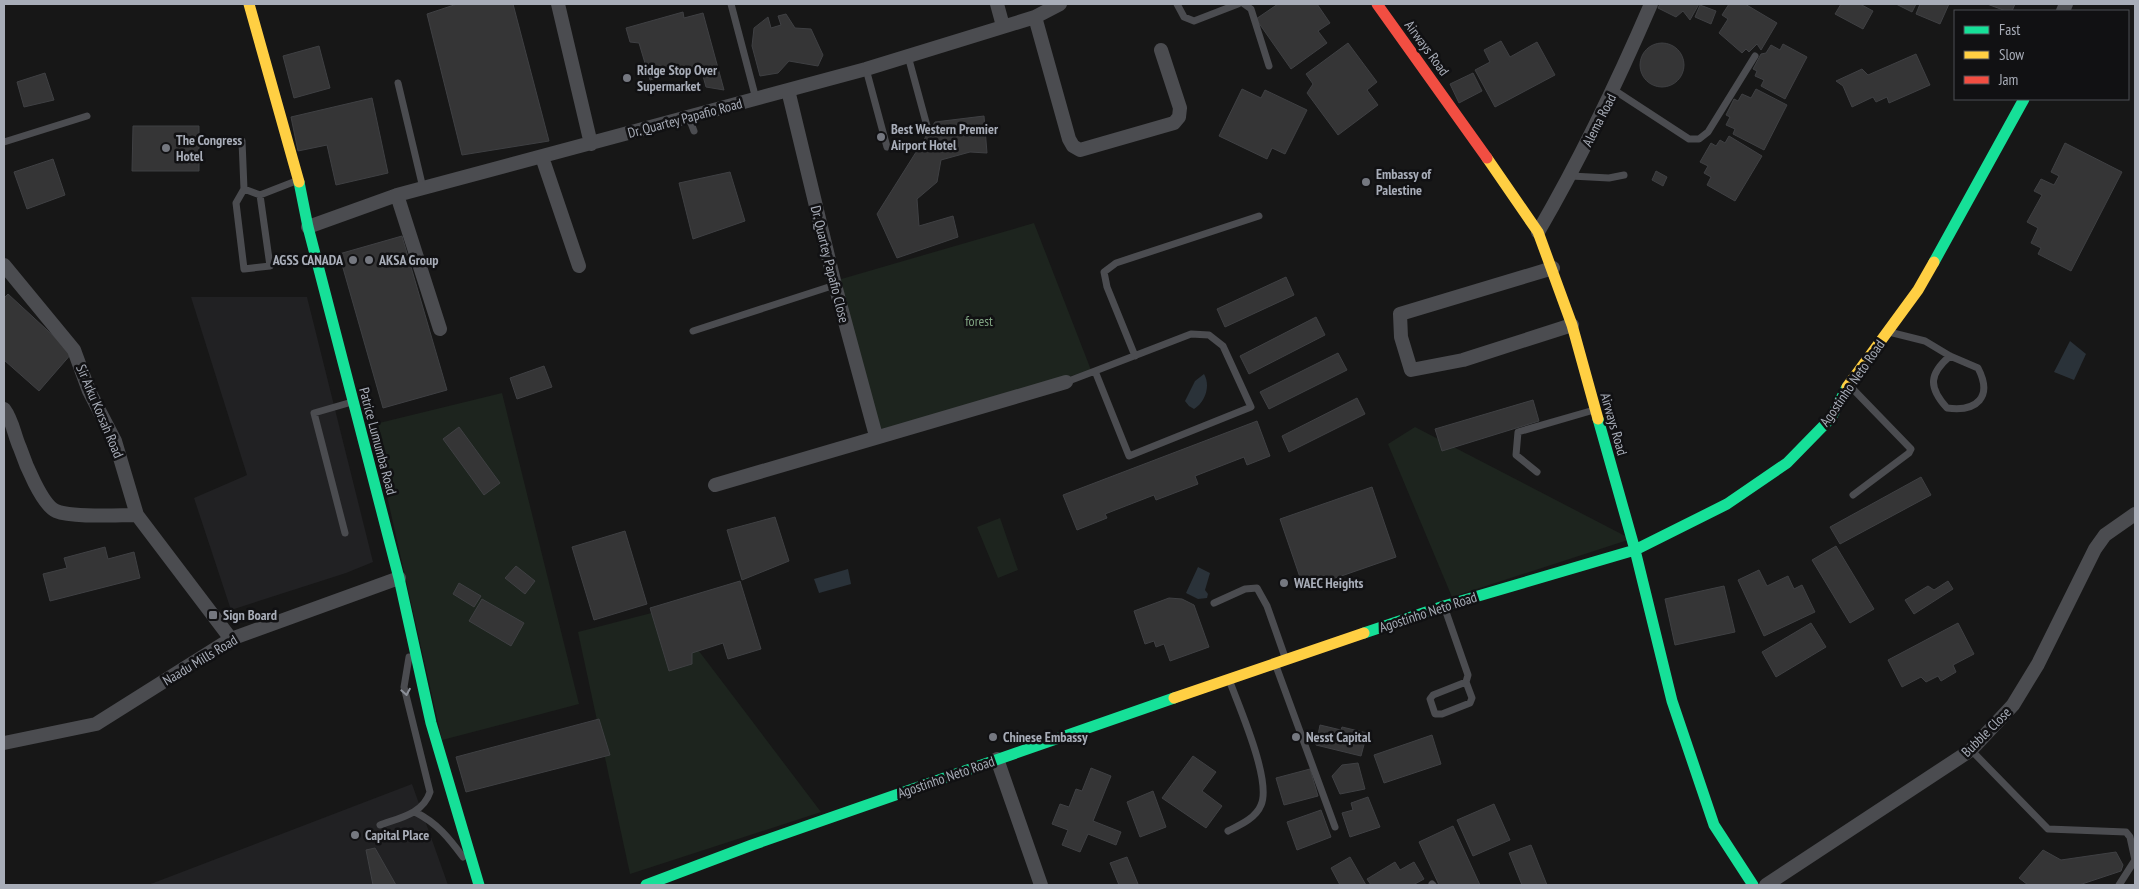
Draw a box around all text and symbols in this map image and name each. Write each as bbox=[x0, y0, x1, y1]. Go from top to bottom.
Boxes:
legend bbox=[1954, 10, 2129, 100]
street label: Airways Road bbox=[1401, 17, 1453, 79]
text: Fast bbox=[1999, 20, 2020, 39]
text: Slow bbox=[1999, 45, 2024, 64]
place label: Ridge Stop Over Supermarket bbox=[637, 61, 718, 95]
text: Jam bbox=[1998, 70, 2018, 89]
marker: Ridge Stop Over Supermarket bbox=[621, 72, 633, 84]
street label: Alema Road bbox=[1578, 90, 1620, 150]
street label: Dr. Quartey Papafio Road bbox=[626, 94, 744, 142]
place label: Best Western Premier Airport Hotel bbox=[890, 120, 999, 154]
place label: The Congress Hotel bbox=[176, 131, 242, 165]
marker: Best Western Premier Airport Hotel bbox=[875, 131, 887, 143]
marker: The Congress Hotel bbox=[160, 142, 172, 154]
place label: Embassy of Palestine bbox=[1376, 165, 1432, 199]
marker: Embassy of Palestine bbox=[1360, 176, 1372, 188]
street label: Dr. Quartey Papafio Close bbox=[807, 203, 853, 325]
place label: AGSS CANADA bbox=[272, 251, 344, 269]
place label: AKSA Group bbox=[378, 251, 439, 269]
marker: AGSS CANADA bbox=[347, 254, 359, 266]
marker: AKSA Group bbox=[363, 254, 375, 266]
park label: forest bbox=[965, 312, 993, 330]
street label: Agostinho Neto Road bbox=[1816, 336, 1888, 430]
street label: Sir Arku Korsah Road bbox=[72, 361, 128, 461]
street label: Patrice Lumumba Road bbox=[355, 385, 401, 497]
street label: Airways Road bbox=[1596, 391, 1632, 457]
place label: WAEC Heights bbox=[1293, 574, 1364, 592]
marker: WAEC Heights bbox=[1278, 577, 1290, 589]
street label: Agostinho Neto Road bbox=[1377, 588, 1479, 636]
place label: Sign Board bbox=[223, 606, 277, 624]
marker: Sign Board bbox=[207, 609, 219, 621]
street label: Naadu Mills Road bbox=[159, 631, 241, 689]
one-way arrow bbox=[400, 688, 410, 697]
street label: Bubble Close bbox=[1957, 703, 2015, 761]
place label: Chinese Embassy bbox=[1003, 728, 1088, 746]
place label: Nesst Capital bbox=[1306, 728, 1371, 746]
marker: Chinese Embassy bbox=[987, 731, 999, 743]
marker: Nesst Capital bbox=[1290, 731, 1302, 743]
street label: Agostinho Neto Road bbox=[895, 752, 997, 802]
place label: Capital Place bbox=[365, 826, 429, 844]
marker: Capital Place bbox=[349, 829, 361, 841]

